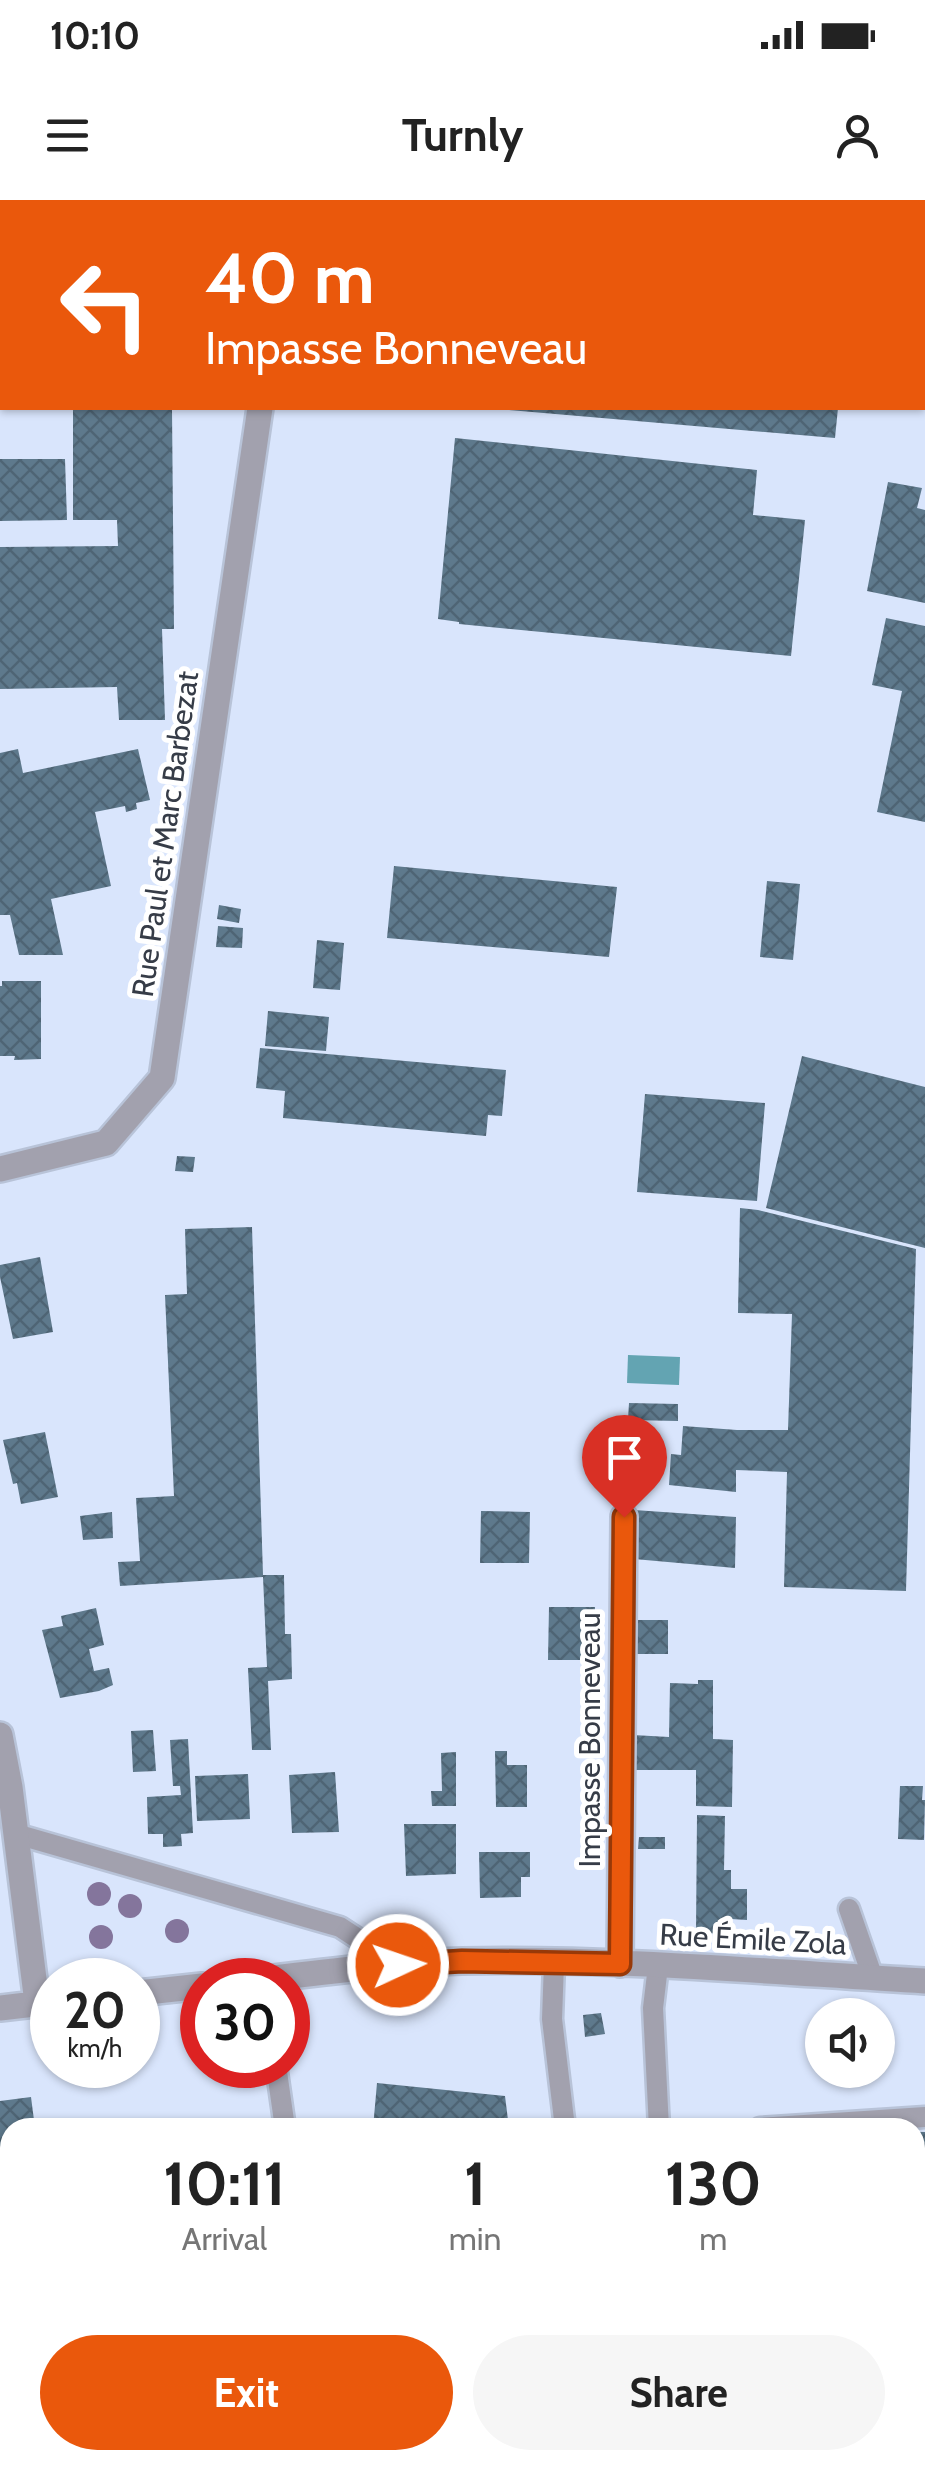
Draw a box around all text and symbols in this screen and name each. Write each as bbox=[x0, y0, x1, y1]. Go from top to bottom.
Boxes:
text: 10:10 bbox=[50, 12, 140, 59]
icon: menu bbox=[40, 108, 95, 163]
text: Turnly bbox=[402, 108, 523, 162]
icon: person bbox=[830, 108, 885, 163]
text: 40 m bbox=[205, 235, 374, 321]
icon: left bbox=[40, 240, 170, 370]
text: Impasse Bonneveau bbox=[205, 321, 587, 375]
street label: Rue Paul et Marc Barbezat bbox=[124, 669, 206, 999]
pin bbox=[582, 1415, 667, 1518]
icon: arrive bbox=[597, 1430, 652, 1485]
street label: Impasse Bonneveau bbox=[571, 1613, 608, 1867]
position arrow bbox=[346, 1913, 450, 2017]
street label: Rue Émile Zola bbox=[659, 1916, 848, 1962]
speed limit sign: 30 bbox=[180, 1958, 310, 2088]
text: 20 bbox=[64, 1980, 126, 2041]
map controls bbox=[805, 1998, 895, 2088]
button: sound bbox=[805, 1998, 895, 2088]
text: km/h bbox=[68, 2033, 122, 2063]
text: 10:11 bbox=[163, 2147, 285, 2220]
text: 1 bbox=[464, 2147, 486, 2220]
text: 130 bbox=[665, 2147, 762, 2220]
text: Arrival bbox=[182, 2219, 267, 2258]
text: min bbox=[449, 2219, 501, 2258]
text: m bbox=[699, 2219, 727, 2258]
button: Exit bbox=[40, 2335, 453, 2450]
button: Share bbox=[473, 2335, 885, 2450]

